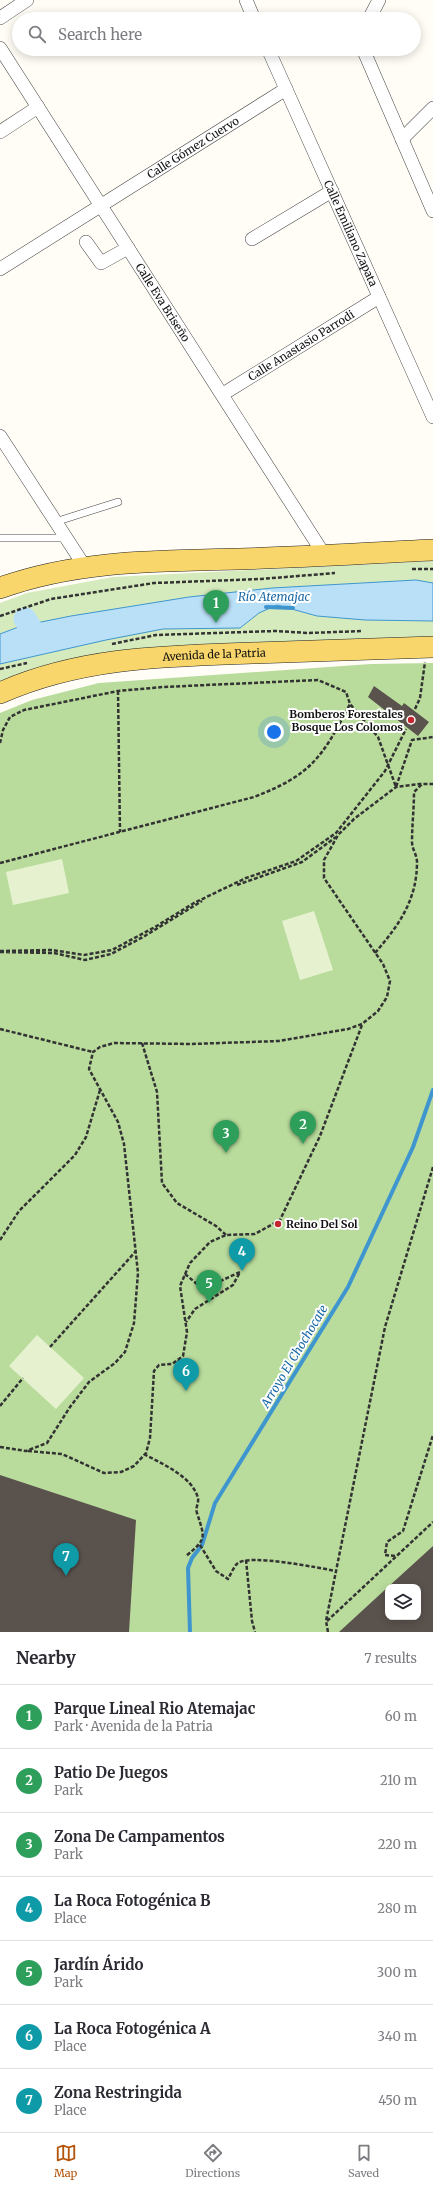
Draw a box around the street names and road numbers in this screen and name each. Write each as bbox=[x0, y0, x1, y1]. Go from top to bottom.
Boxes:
street label: Calle Gómez Cuervo bbox=[144, 113, 242, 182]
street label: Calle Emiliano Zapata bbox=[321, 178, 381, 289]
street label: Calle Eva Briseño bbox=[132, 260, 193, 345]
street label: Calle Anastasio Parrodi bbox=[245, 307, 357, 384]
street label: Avenida de la Patria bbox=[161, 646, 266, 664]

